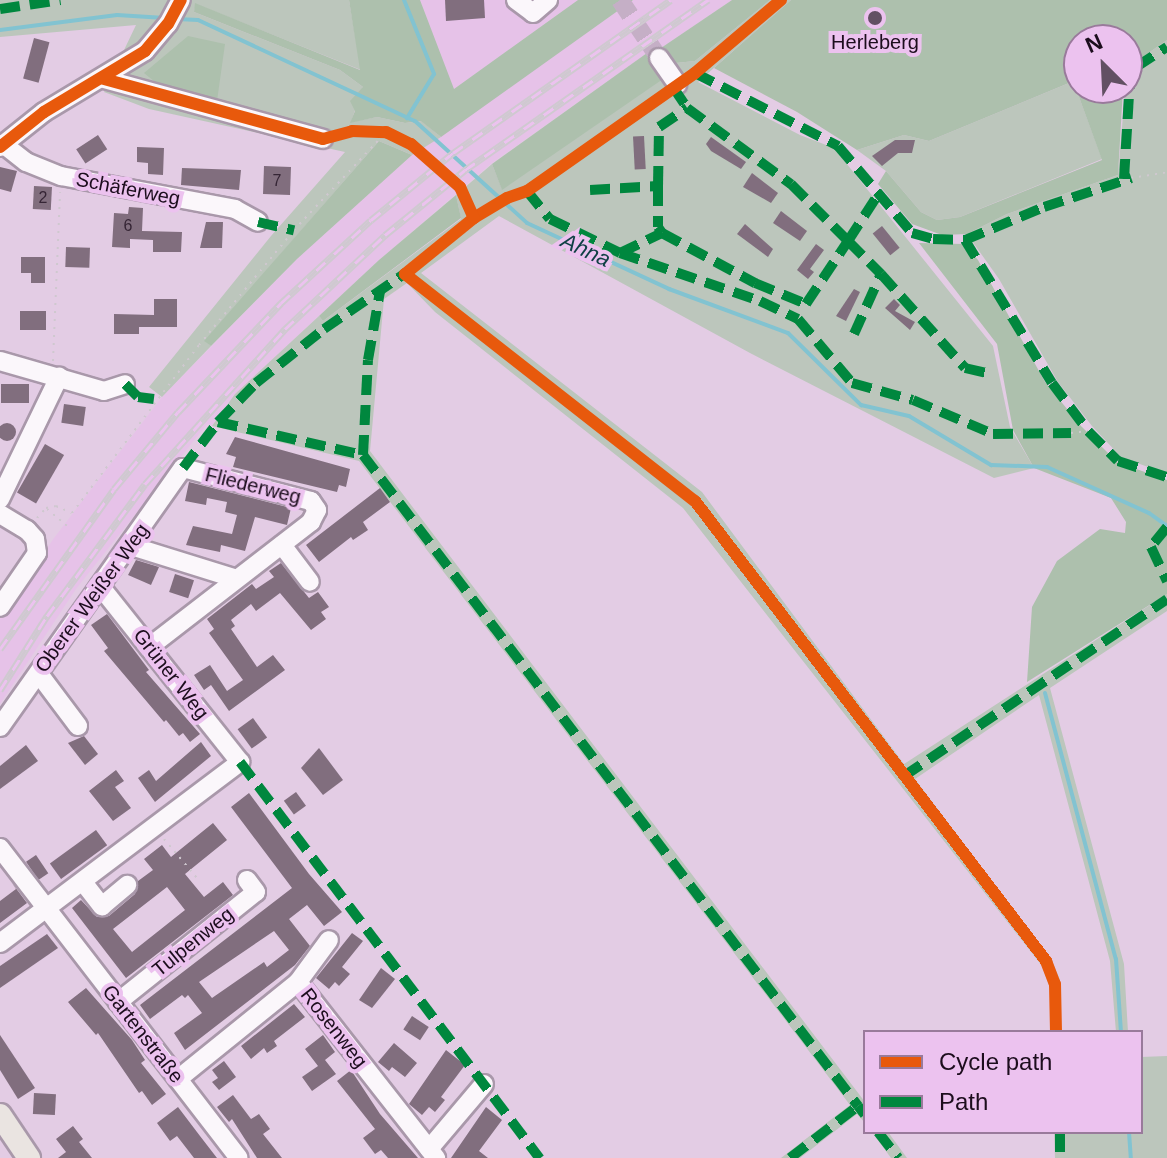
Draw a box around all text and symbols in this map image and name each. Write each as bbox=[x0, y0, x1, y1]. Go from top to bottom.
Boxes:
marker: Herleberg bbox=[866, 9, 884, 27]
north arrow bbox=[1063, 24, 1143, 104]
text: N bbox=[1081, 29, 1106, 58]
place label: Herleberg bbox=[831, 30, 919, 54]
street label: Schäferweg bbox=[74, 167, 182, 211]
house number: 7 bbox=[273, 171, 281, 191]
house number: 2 bbox=[39, 188, 47, 208]
house number: 6 bbox=[124, 216, 132, 236]
water label: Ahna bbox=[557, 227, 615, 273]
street label: Fliederweg bbox=[203, 463, 303, 509]
street label: Oberer Weißer Weg bbox=[30, 519, 154, 677]
street label: Grüner Weg bbox=[128, 624, 214, 724]
street label: Tulpenweg bbox=[148, 902, 238, 982]
street label: Gartenstraße bbox=[97, 980, 189, 1088]
street label: Rosenweg bbox=[295, 983, 373, 1073]
legend bbox=[863, 1030, 1143, 1134]
text: Cycle path bbox=[939, 1048, 1052, 1075]
text: Path bbox=[939, 1088, 988, 1115]

